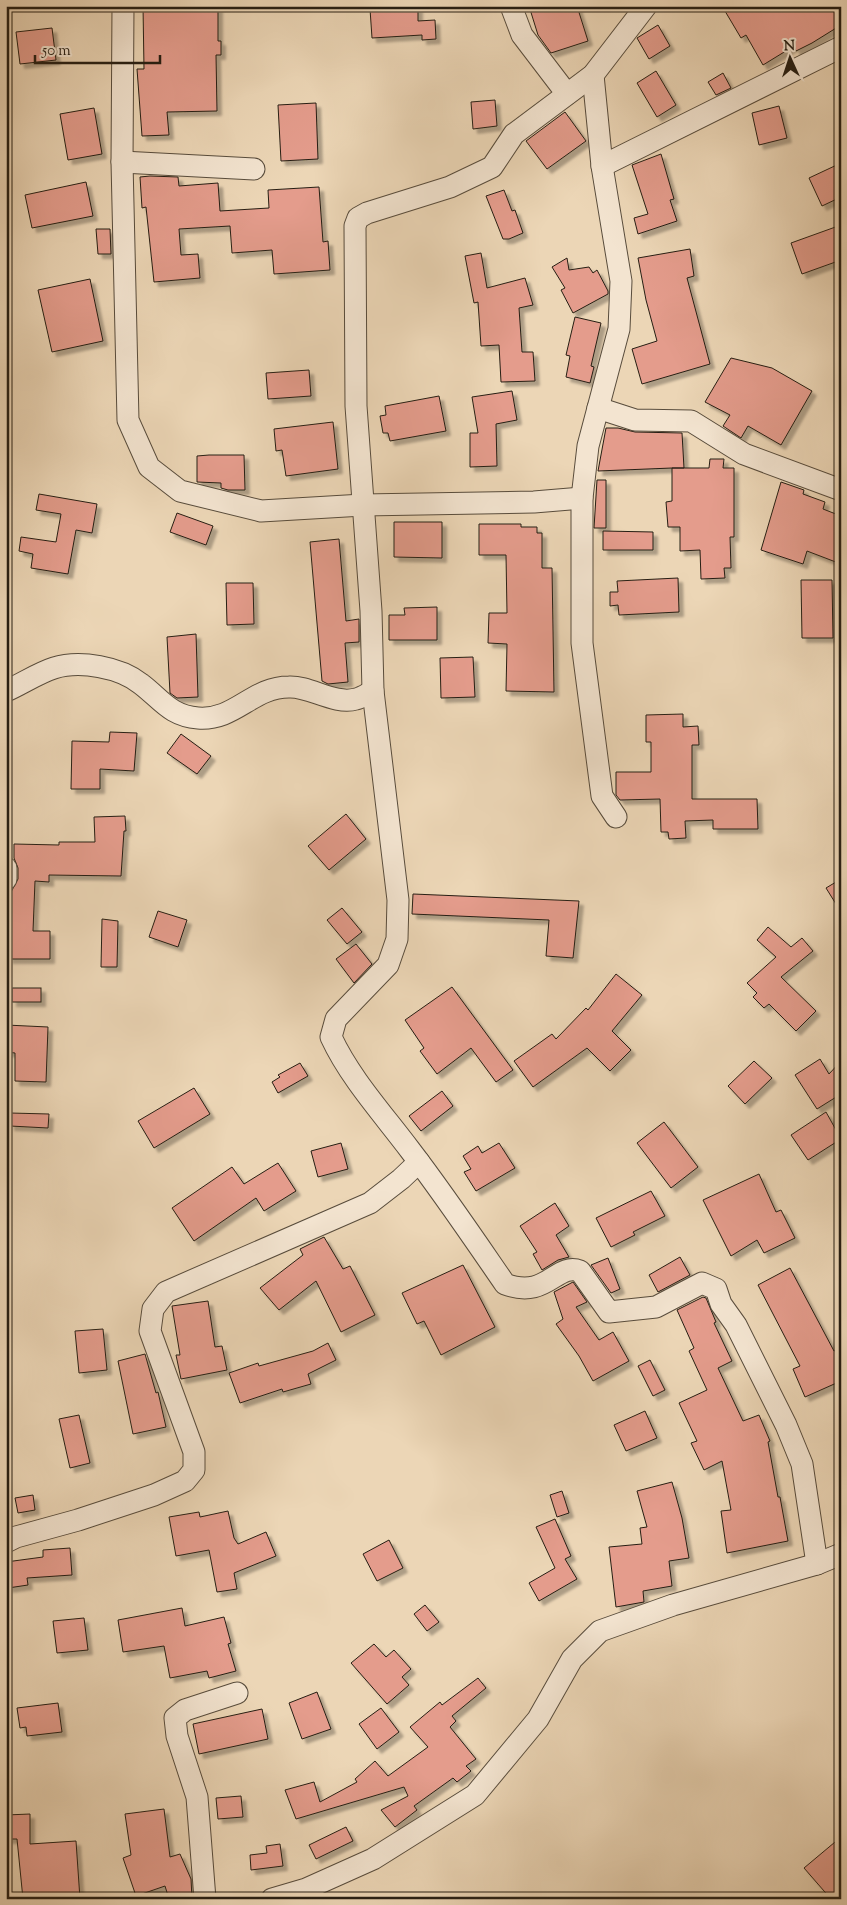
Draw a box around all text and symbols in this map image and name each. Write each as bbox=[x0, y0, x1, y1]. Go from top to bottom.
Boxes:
scale bar bbox=[35, 32, 160, 64]
north arrow bbox=[764, 32, 814, 82]
text: N bbox=[783, 37, 796, 57]
text: 50 m bbox=[41, 41, 71, 62]

